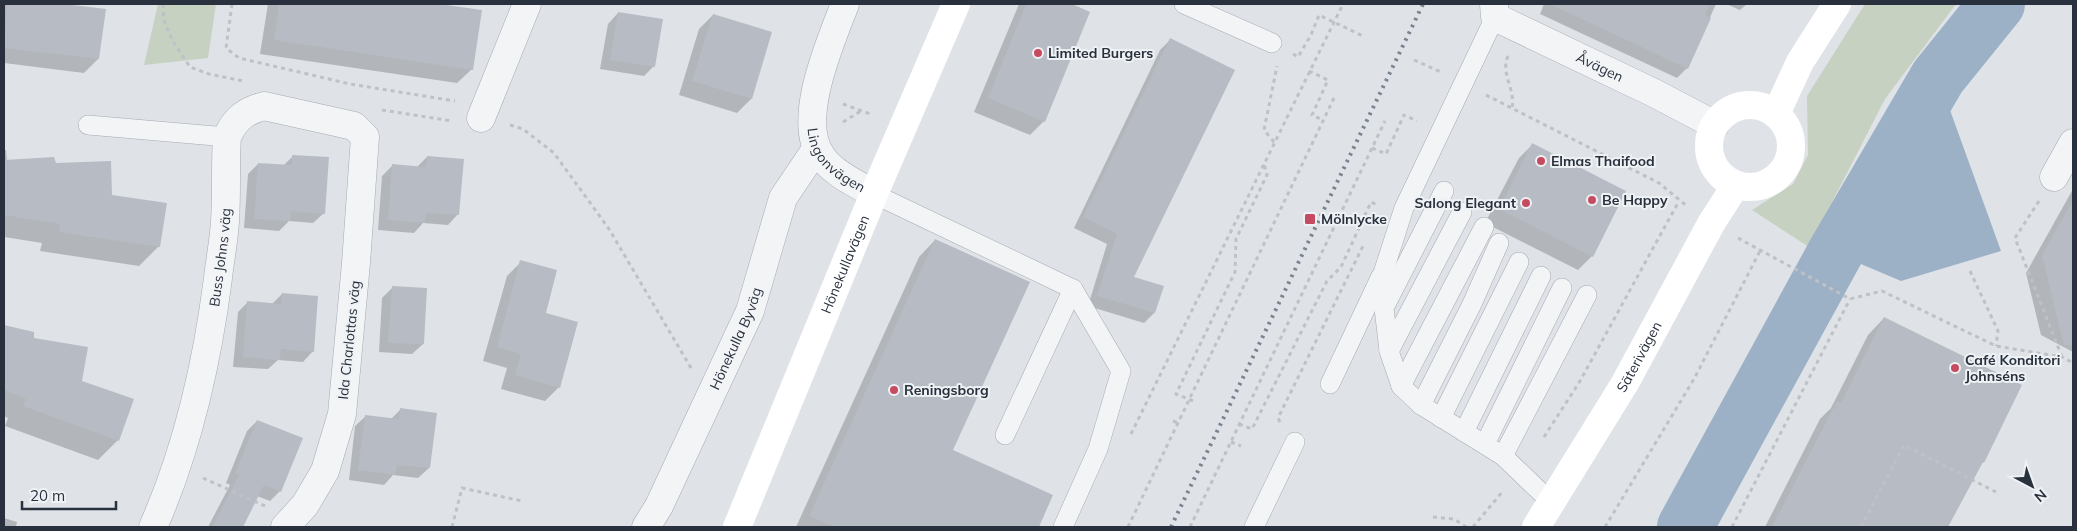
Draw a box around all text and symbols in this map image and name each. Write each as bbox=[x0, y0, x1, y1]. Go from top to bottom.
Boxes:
place label: Limited Burgers bbox=[1048, 44, 1153, 62]
marker: Limited Burgers bbox=[1032, 47, 1044, 59]
street label: Åvägen bbox=[1573, 48, 1626, 86]
street label: Lingonvägen bbox=[803, 127, 868, 196]
place label: Elmas Thaifood bbox=[1551, 152, 1655, 170]
marker: Elmas Thaifood bbox=[1535, 155, 1547, 167]
place label: Be Happy bbox=[1602, 191, 1668, 209]
place label: Salong Elegant bbox=[1415, 194, 1517, 212]
marker: Be Happy bbox=[1586, 194, 1598, 206]
marker: Salong Elegant bbox=[1520, 197, 1532, 209]
street label: Buss Johns väg bbox=[205, 208, 235, 308]
place label: Mölnlycke bbox=[1321, 210, 1387, 228]
street label: Hönekullavägen bbox=[817, 212, 873, 316]
marker: Mölnlycke bbox=[1303, 212, 1317, 226]
street label: Ida Charlottas väg bbox=[334, 280, 364, 400]
street label: Hönekulla Byväg bbox=[706, 285, 765, 393]
street label: Säterivägen bbox=[1612, 318, 1666, 396]
place label: Café Konditori Johnséns bbox=[1965, 351, 2060, 385]
marker: Café Konditori Johnséns bbox=[1949, 362, 1961, 374]
place label: Reningsborg bbox=[904, 381, 989, 399]
marker: Reningsborg bbox=[888, 384, 900, 396]
north arrow bbox=[2007, 461, 2057, 511]
scale bar bbox=[22, 478, 116, 510]
text: 20 m bbox=[30, 486, 65, 505]
text: N bbox=[2031, 486, 2050, 506]

